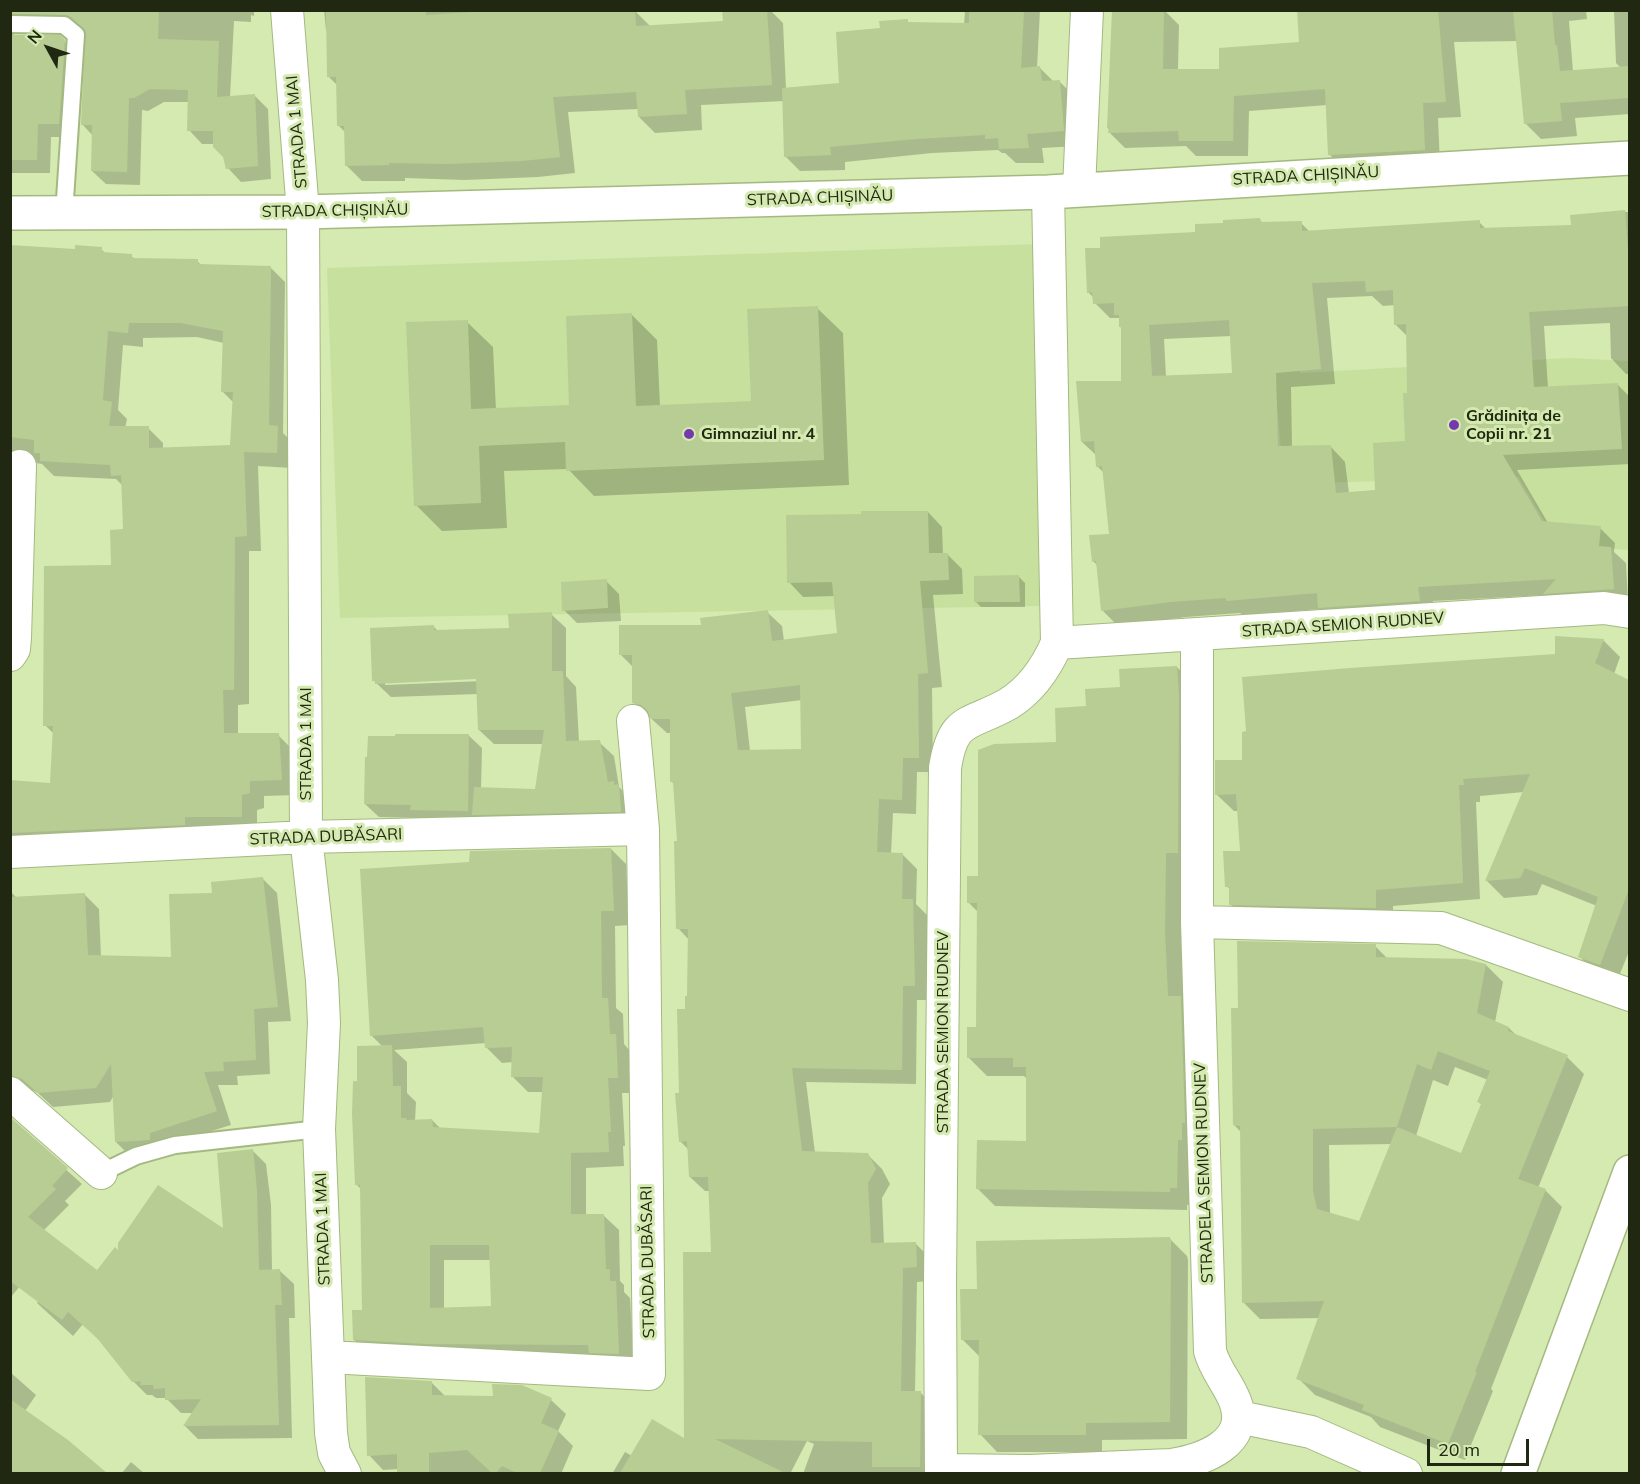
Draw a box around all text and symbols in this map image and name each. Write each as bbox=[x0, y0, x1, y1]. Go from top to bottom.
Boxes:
north arrow bbox=[18, 18, 78, 78]
text: N bbox=[23, 25, 46, 47]
street label: STRADA 1 MAI bbox=[283, 75, 311, 189]
street label: STRADA CHIȘINĂU bbox=[1232, 163, 1380, 189]
street label: STRADA CHIȘINĂU bbox=[746, 186, 894, 210]
street label: STRADA CHIȘINĂU bbox=[262, 200, 408, 222]
place label: Grădinița de Copii nr. 21 bbox=[1466, 406, 1561, 444]
marker: Grădinița de Copii nr. 21 bbox=[1447, 418, 1461, 432]
place label: Gimnaziul nr. 4 bbox=[701, 424, 815, 444]
marker: Gimnaziul nr. 4 bbox=[682, 427, 696, 441]
street label: STRADA SEMION RUDNEV bbox=[1241, 608, 1445, 642]
street label: STRADA 1 MAI bbox=[296, 687, 316, 801]
street label: STRADA DUBĂSARI bbox=[249, 825, 403, 849]
street label: STRADA SEMION RUDNEV bbox=[933, 931, 953, 1133]
street label: STRADELA SEMION RUDNEV bbox=[1191, 1062, 1217, 1284]
street label: STRADA 1 MAI bbox=[311, 1172, 335, 1286]
street label: STRADA DUBĂSARI bbox=[637, 1185, 659, 1339]
scale bar bbox=[1430, 1427, 1532, 1465]
text: 20 m bbox=[1438, 1438, 1480, 1461]

